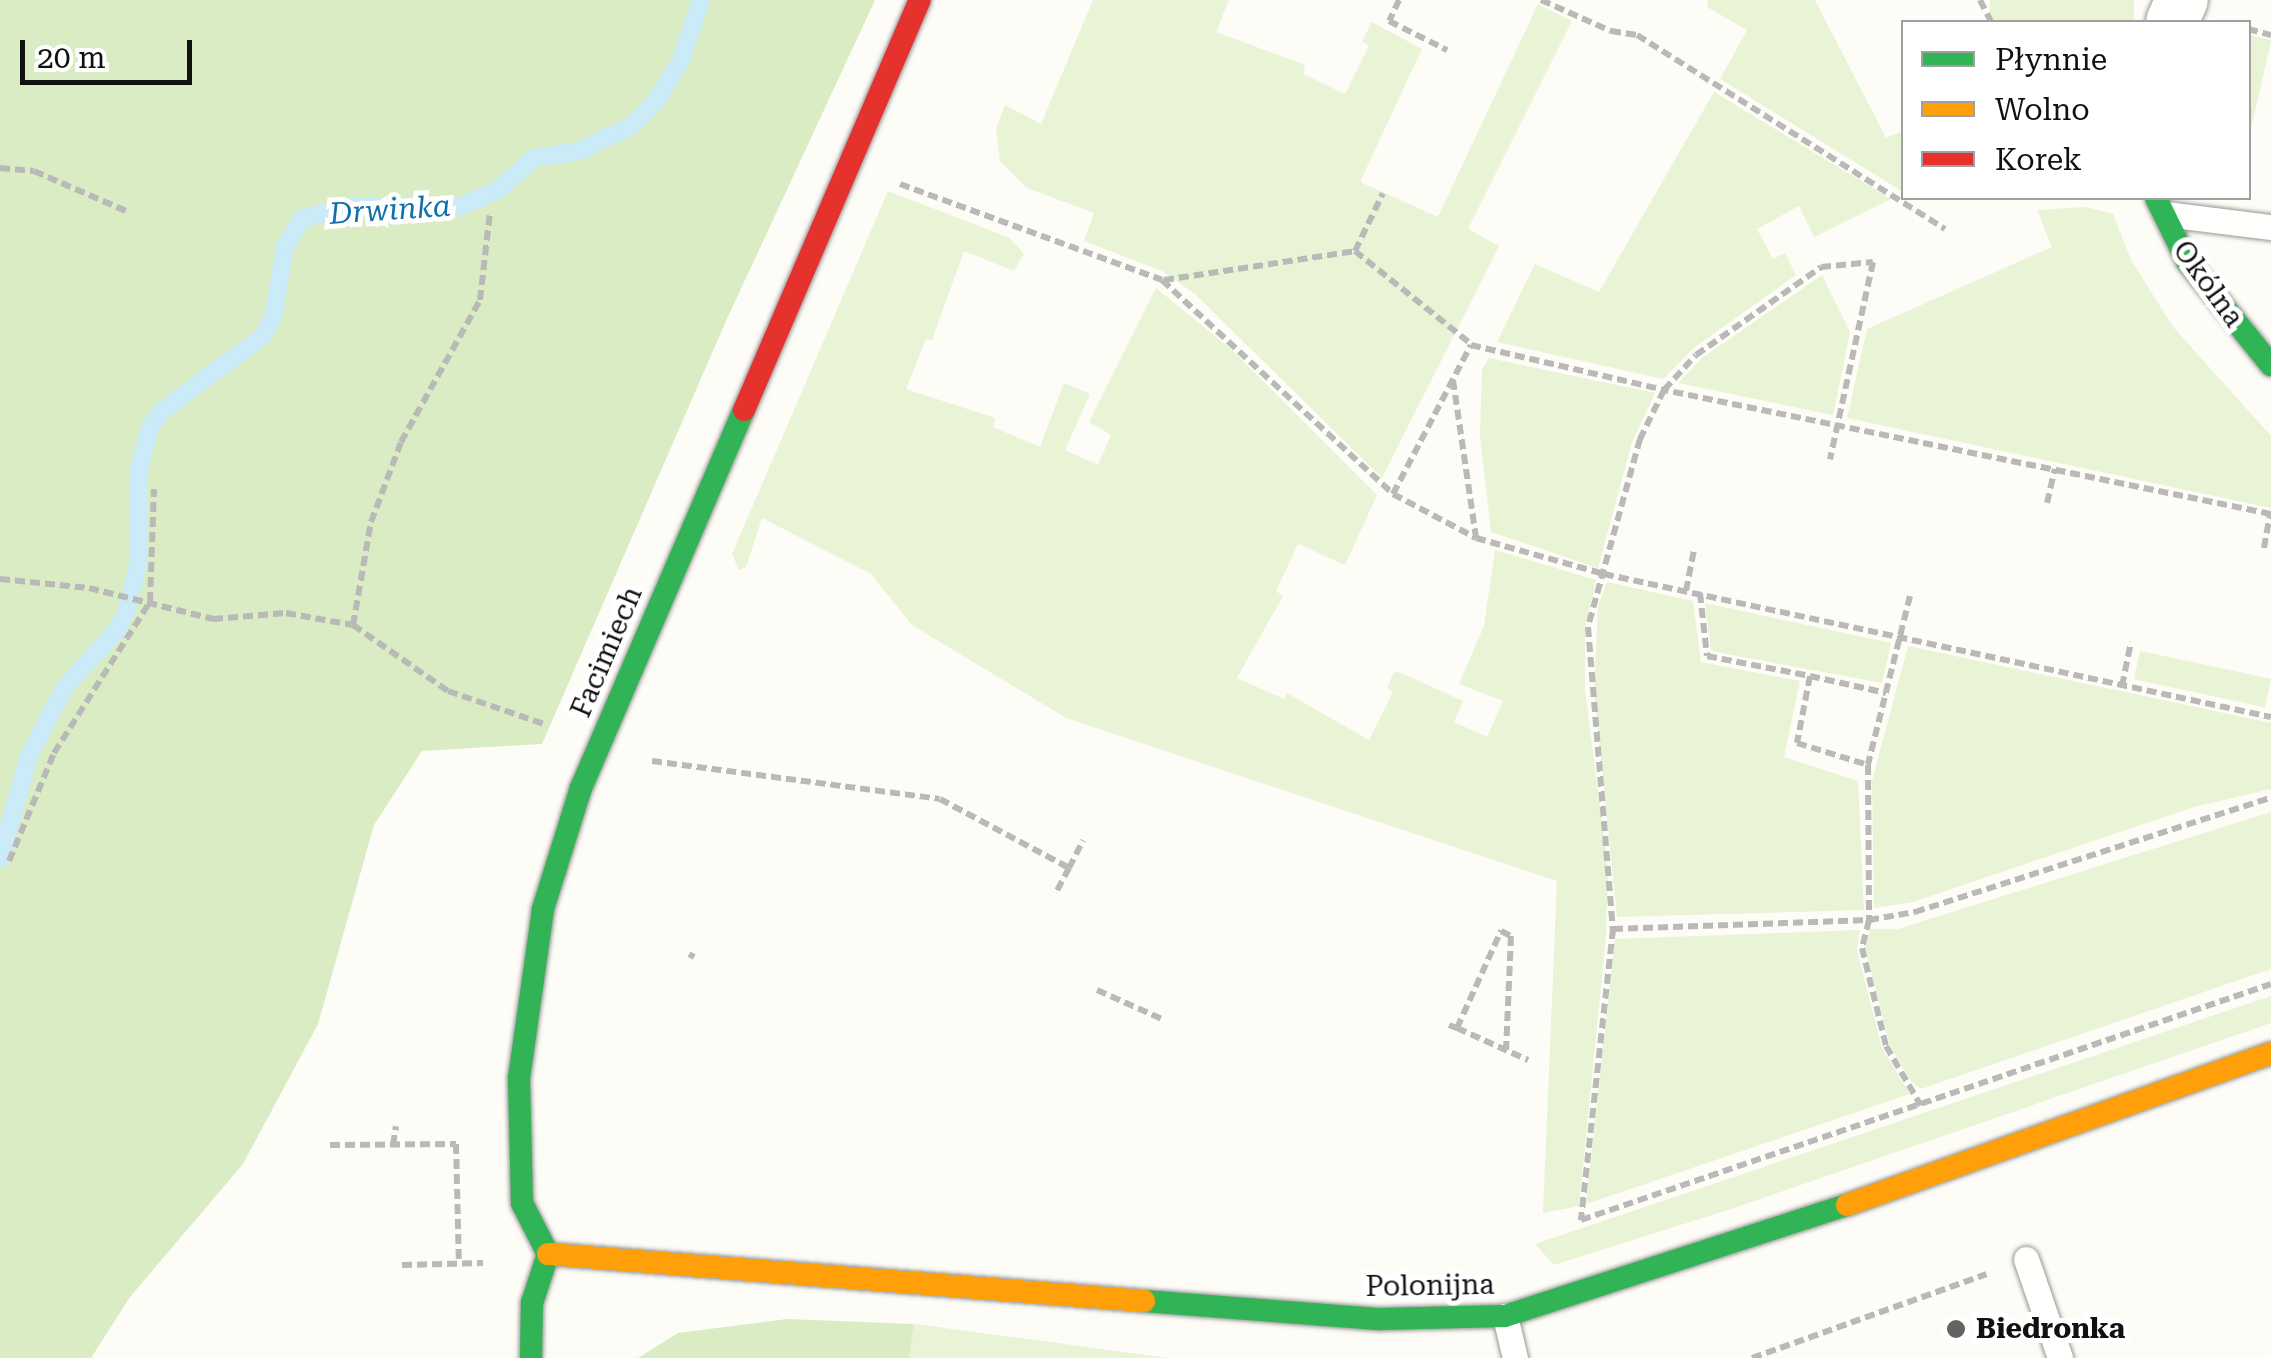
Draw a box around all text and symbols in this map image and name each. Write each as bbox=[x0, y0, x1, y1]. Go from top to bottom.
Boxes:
scale bar bbox=[25, 20, 198, 82]
legend bbox=[1901, 20, 2251, 200]
text: 20 m bbox=[37, 40, 106, 75]
text: Płynnie bbox=[1995, 42, 2107, 77]
text: Wolno bbox=[1995, 92, 2090, 127]
text: Korek bbox=[1995, 142, 2082, 177]
water label: Drwinka bbox=[328, 188, 452, 232]
street label: Okólna bbox=[2166, 234, 2250, 334]
street label: Facimiech bbox=[564, 582, 650, 722]
street label: Polonijna bbox=[1365, 1268, 1495, 1304]
place label: Biedronka bbox=[1976, 1312, 2125, 1346]
marker: Biedronka bbox=[1945, 1318, 1967, 1340]

